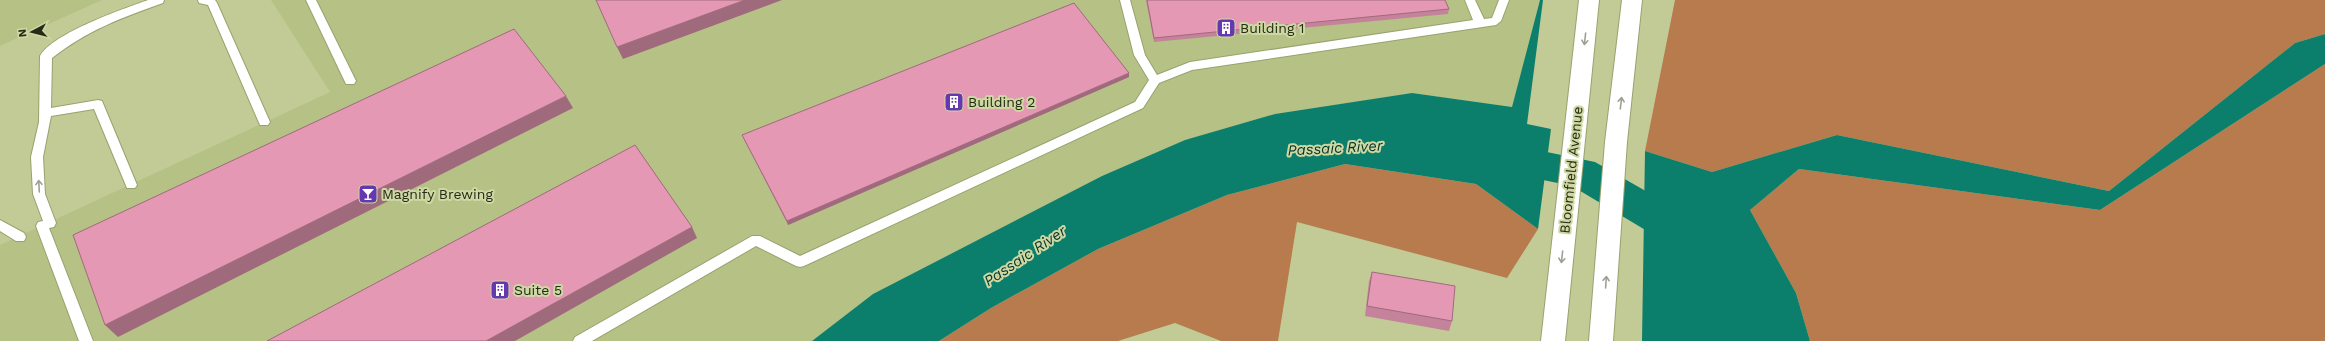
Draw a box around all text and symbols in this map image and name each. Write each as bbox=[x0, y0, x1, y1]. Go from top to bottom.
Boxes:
north arrow bbox=[12, 12, 52, 52]
building icon: Building 1 bbox=[1215, 17, 1237, 39]
place label: Building 1 bbox=[1240, 20, 1304, 36]
text: N bbox=[16, 28, 30, 38]
one-way arrow bbox=[1581, 32, 1589, 45]
building icon: Building 2 bbox=[943, 91, 965, 113]
place label: Building 2 bbox=[968, 94, 1035, 110]
one-way arrow bbox=[1617, 97, 1624, 110]
street label: Bloomfield Avenue bbox=[1556, 106, 1586, 234]
water label: Passaic River bbox=[1287, 136, 1384, 159]
one-way arrow bbox=[35, 180, 42, 193]
bar icon: Magnify Brewing bbox=[357, 183, 379, 205]
place label: Magnify Brewing bbox=[382, 186, 493, 202]
water label: Passaic River bbox=[981, 221, 1070, 290]
one-way arrow bbox=[1558, 250, 1566, 263]
one-way arrow bbox=[1602, 276, 1609, 289]
building icon: Suite 5 bbox=[489, 279, 511, 301]
place label: Suite 5 bbox=[514, 282, 562, 298]

